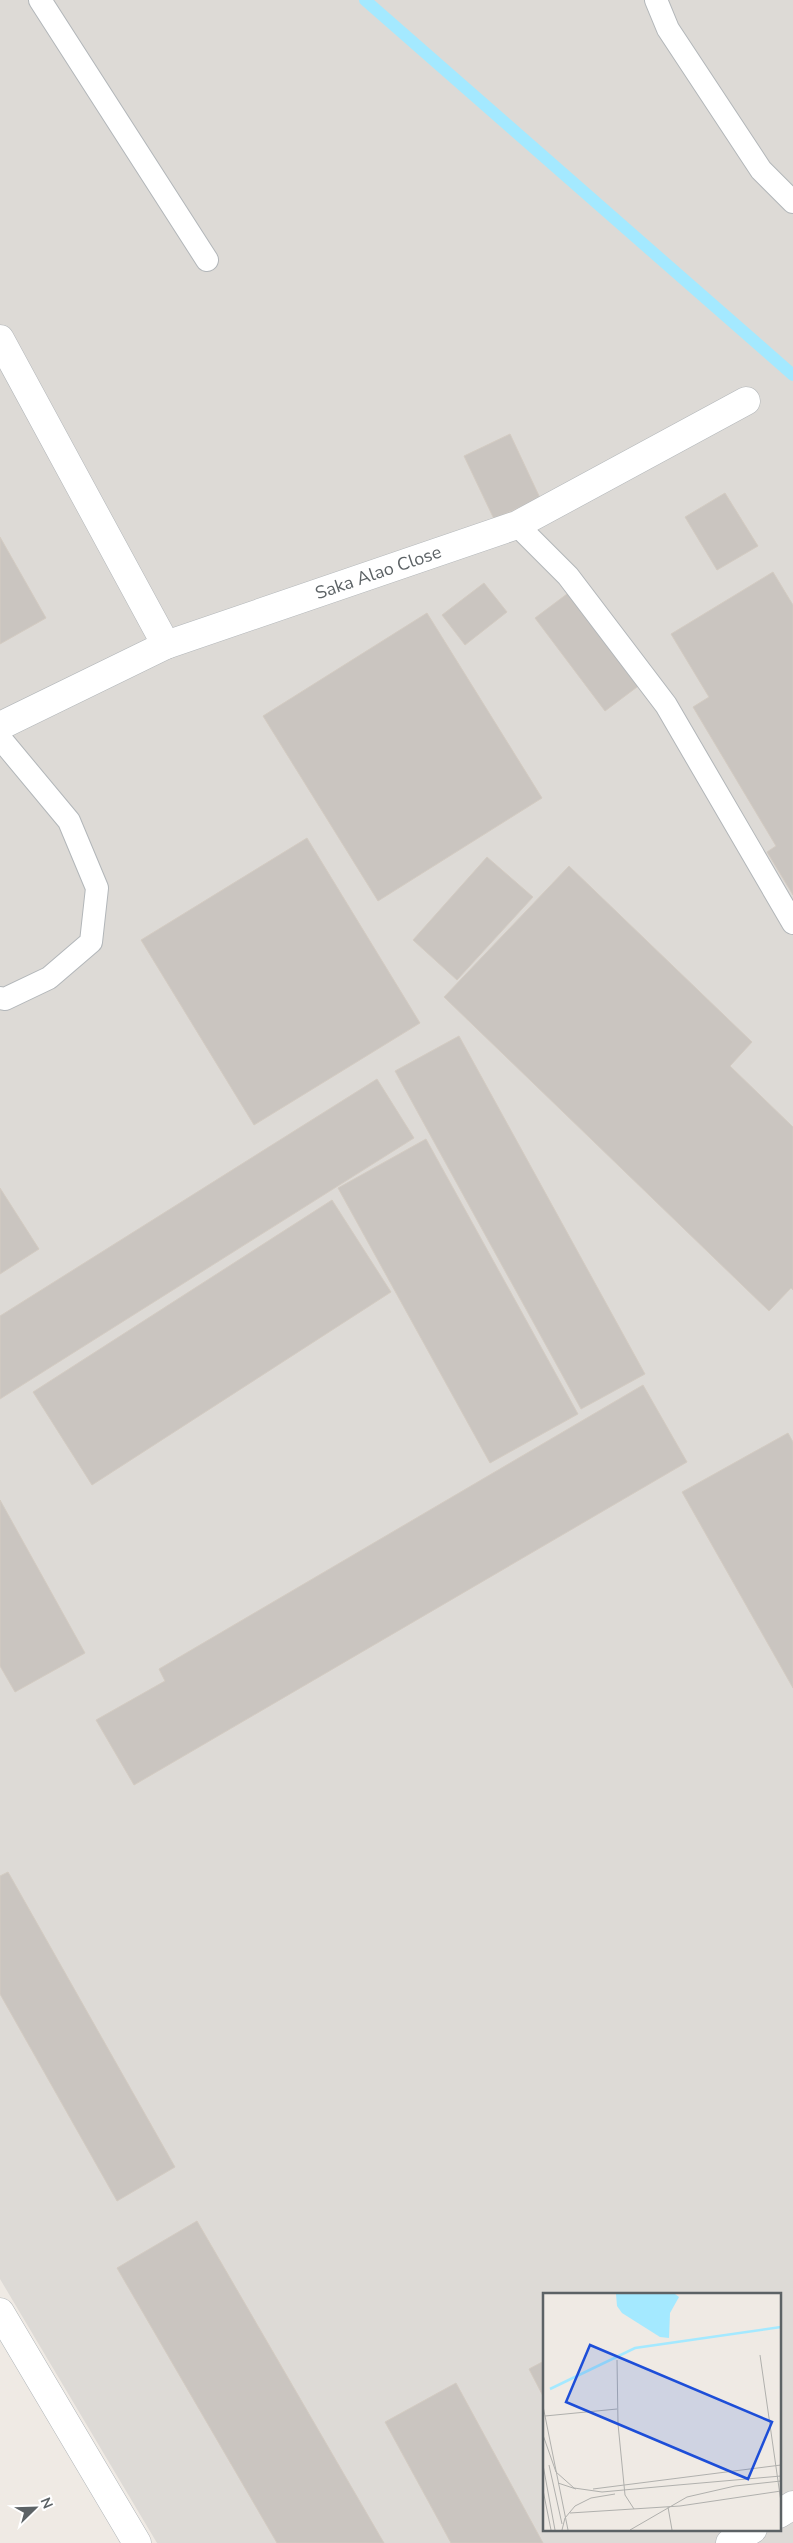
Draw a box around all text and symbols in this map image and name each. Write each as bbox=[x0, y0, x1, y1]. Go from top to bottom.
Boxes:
street label: Saka Alao Close bbox=[312, 540, 445, 605]
inset map bbox=[543, 2293, 780, 2530]
north arrow bbox=[10, 2483, 60, 2533]
text: N bbox=[36, 2495, 57, 2512]

